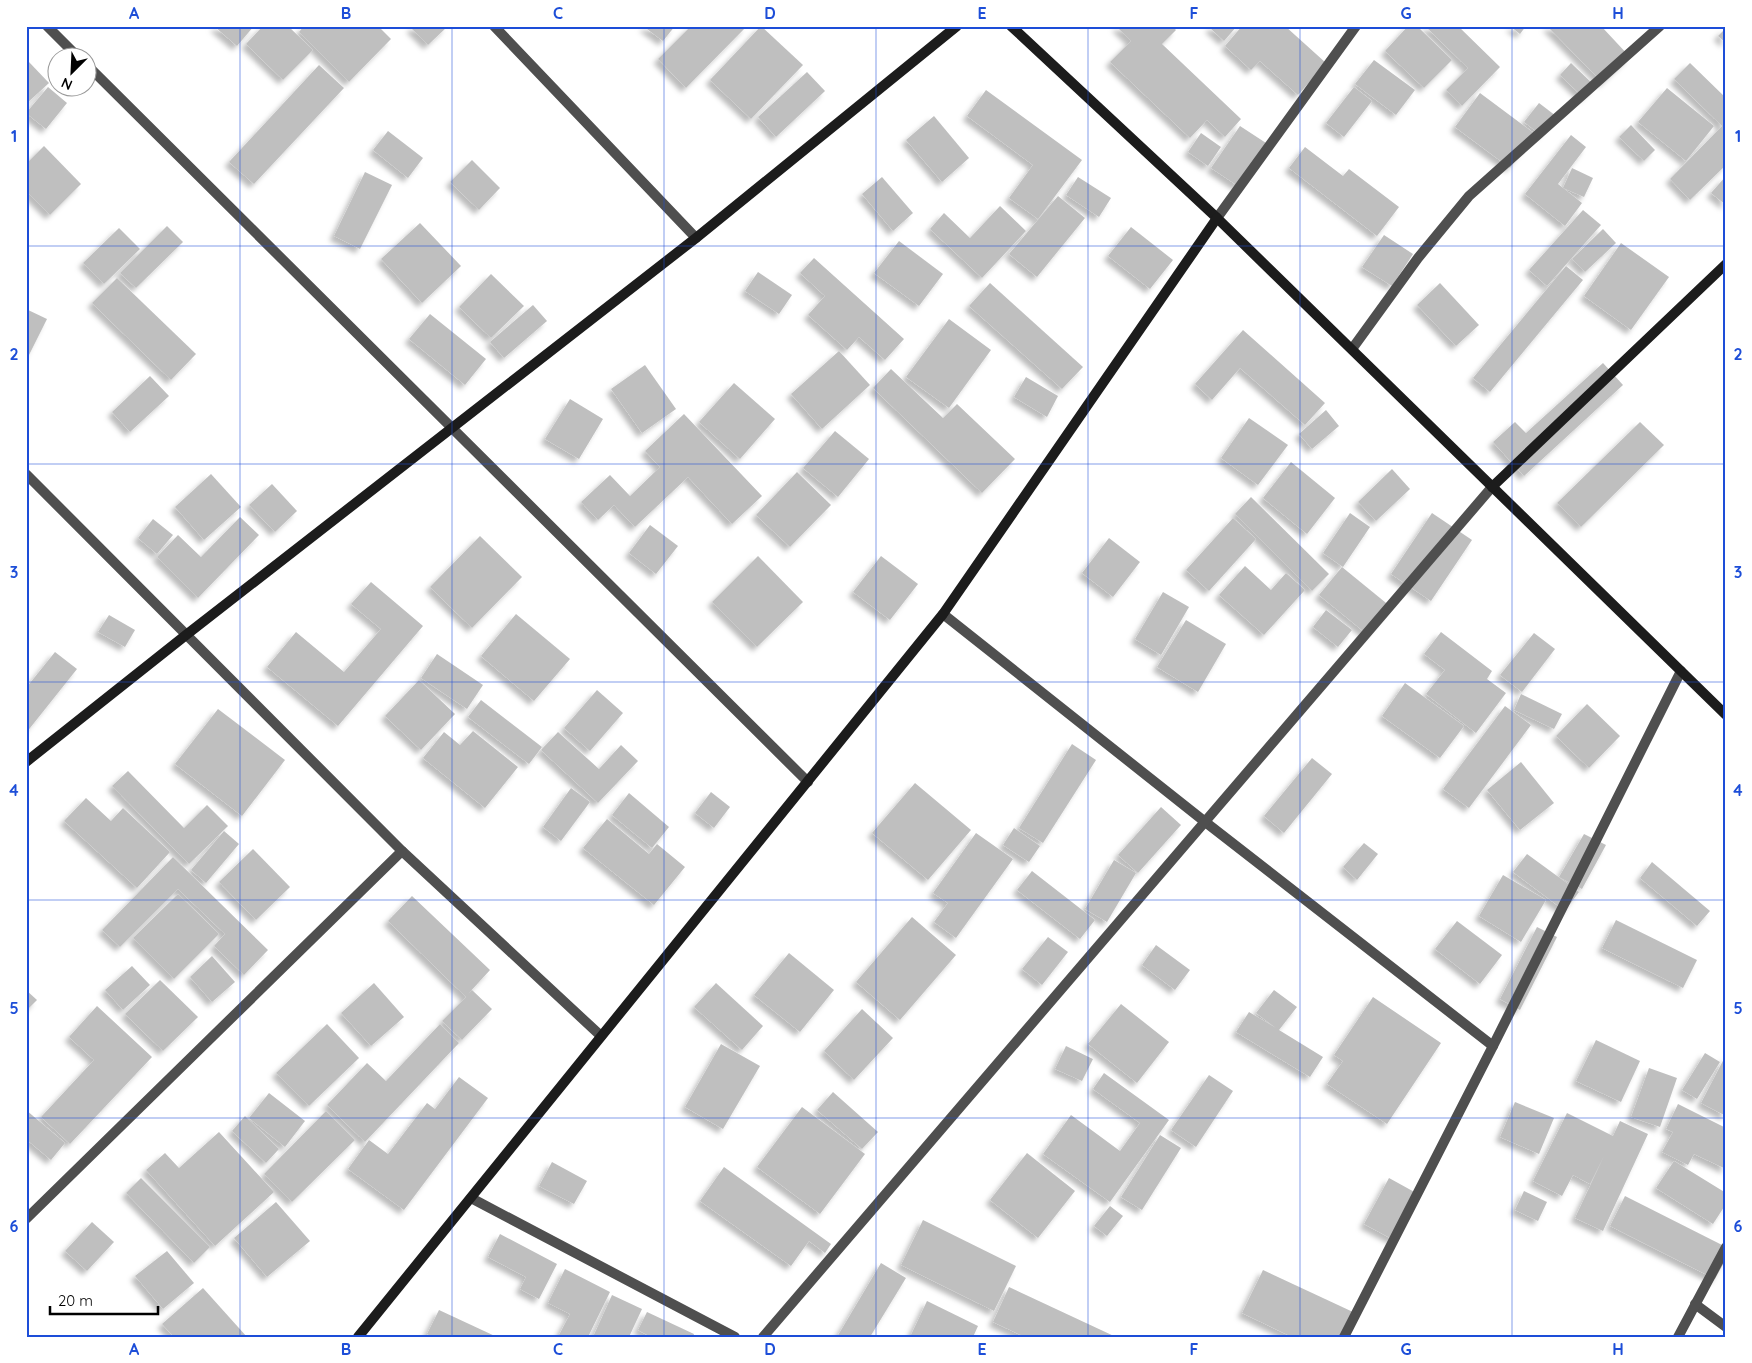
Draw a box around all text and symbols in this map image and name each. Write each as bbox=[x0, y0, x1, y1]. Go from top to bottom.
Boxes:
text: A bbox=[129, 3, 140, 23]
text: B bbox=[341, 3, 351, 23]
text: C bbox=[553, 3, 563, 23]
text: D bbox=[764, 3, 776, 23]
text: E bbox=[977, 3, 987, 23]
text: F bbox=[1190, 3, 1199, 23]
text: G bbox=[1400, 3, 1412, 23]
text: H bbox=[1612, 3, 1624, 23]
north arrow bbox=[48, 48, 98, 98]
text: N bbox=[58, 74, 75, 94]
text: 1 bbox=[11, 126, 17, 146]
text: 1 bbox=[1735, 126, 1741, 146]
text: 2 bbox=[9, 344, 19, 364]
text: 2 bbox=[1733, 344, 1743, 364]
text: 3 bbox=[10, 562, 18, 582]
text: 3 bbox=[1734, 562, 1742, 582]
text: 4 bbox=[9, 780, 19, 800]
text: 4 bbox=[1733, 780, 1743, 800]
text: 5 bbox=[9, 998, 19, 1018]
text: 5 bbox=[1733, 998, 1743, 1018]
text: 6 bbox=[10, 1216, 19, 1236]
text: 6 bbox=[1734, 1216, 1743, 1236]
scale bar bbox=[50, 1283, 158, 1315]
text: 20 m bbox=[58, 1291, 93, 1310]
text: A bbox=[129, 1339, 140, 1359]
text: B bbox=[341, 1339, 351, 1359]
text: C bbox=[553, 1339, 563, 1359]
text: D bbox=[764, 1339, 776, 1359]
text: E bbox=[977, 1339, 987, 1359]
text: F bbox=[1190, 1339, 1199, 1359]
text: G bbox=[1400, 1339, 1412, 1359]
text: H bbox=[1612, 1339, 1624, 1359]

